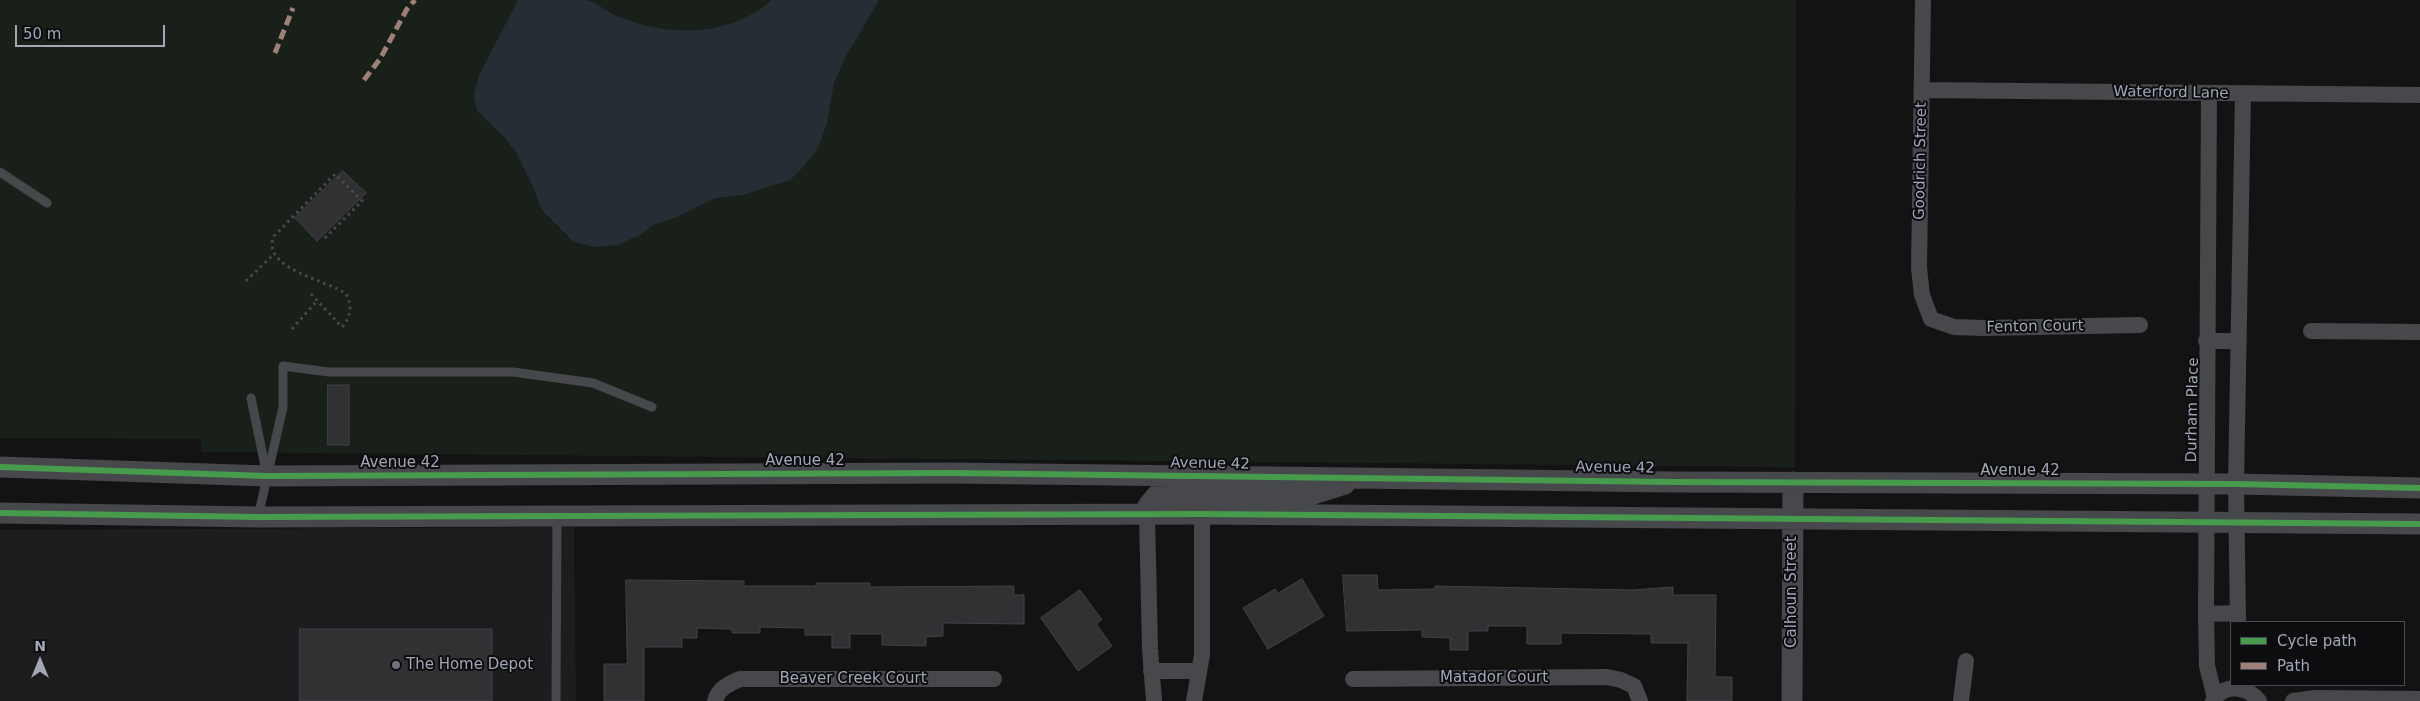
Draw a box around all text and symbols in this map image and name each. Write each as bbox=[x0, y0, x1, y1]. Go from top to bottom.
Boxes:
scale bar bbox=[18, 15, 168, 47]
text: 50 m bbox=[23, 25, 61, 43]
street label: Waterford Lane bbox=[2113, 83, 2229, 103]
street label: Goodrich Street bbox=[1911, 102, 1931, 220]
street label: Fenton Court bbox=[1986, 317, 2084, 337]
street label: Durham Place bbox=[2183, 357, 2203, 463]
street label: Avenue 42 bbox=[765, 452, 845, 470]
street label: Avenue 42 bbox=[360, 454, 440, 472]
street label: Avenue 42 bbox=[1170, 454, 1250, 474]
street label: Avenue 42 bbox=[1575, 458, 1655, 478]
street label: Avenue 42 bbox=[1980, 462, 2060, 480]
street label: Calhoun Street bbox=[1783, 536, 1801, 648]
legend bbox=[2230, 621, 2405, 686]
text: Cycle path bbox=[2277, 632, 2357, 650]
north arrow bbox=[15, 636, 65, 686]
text: N bbox=[34, 638, 46, 654]
place label: The Home Depot bbox=[406, 656, 533, 674]
text: Path bbox=[2277, 657, 2310, 675]
marker: The Home Depot bbox=[390, 659, 402, 671]
street label: Matador Court bbox=[1440, 669, 1548, 687]
street label: Beaver Creek Court bbox=[779, 670, 927, 688]

